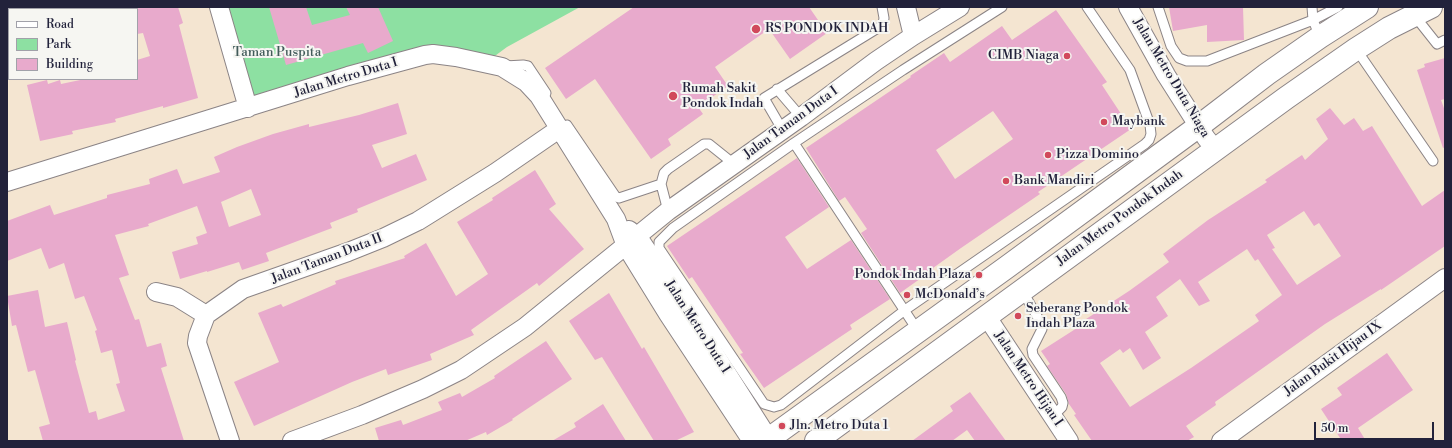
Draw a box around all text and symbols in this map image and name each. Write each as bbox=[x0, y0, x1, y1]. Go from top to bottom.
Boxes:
legend bbox=[8, 8, 138, 80]
street label: Jalan Metro Duta Niaga bbox=[1129, 15, 1213, 141]
text: Road bbox=[46, 17, 74, 32]
place label: RS PONDOK INDAH bbox=[765, 21, 888, 37]
marker: RS PONDOK INDAH bbox=[750, 23, 762, 35]
text: Park bbox=[46, 37, 71, 52]
park label: Taman Puspita bbox=[233, 45, 321, 61]
place label: CIMB Niaga bbox=[988, 48, 1059, 64]
marker: CIMB Niaga bbox=[1062, 51, 1072, 61]
street label: Jalan Metro Duta I bbox=[292, 55, 400, 101]
text: Building bbox=[46, 57, 93, 72]
place label: Rumah Sakit Pondok Indah bbox=[682, 81, 764, 112]
street label: Jalan Taman Duta I bbox=[741, 84, 841, 162]
marker: Rumah Sakit Pondok Indah bbox=[667, 90, 679, 102]
place label: Maybank bbox=[1112, 114, 1165, 130]
marker: Maybank bbox=[1099, 117, 1109, 127]
place label: Pizza Domino bbox=[1056, 147, 1139, 163]
marker: Pizza Domino bbox=[1043, 150, 1053, 160]
street label: Jalan Metro Pondok Indah bbox=[1054, 167, 1186, 269]
place label: Bank Mandiri bbox=[1014, 173, 1095, 189]
marker: Bank Mandiri bbox=[1001, 176, 1011, 186]
street label: Jalan Taman Duta II bbox=[269, 231, 385, 287]
place label: Pondok Indah Plaza bbox=[855, 267, 971, 283]
marker: Pondok Indah Plaza bbox=[974, 270, 984, 280]
street label: Jalan Metro Duta I bbox=[661, 278, 733, 376]
place label: McDonald’s bbox=[915, 287, 985, 303]
marker: McDonald’s bbox=[902, 290, 912, 300]
place label: Seberang Pondok Indah Plaza bbox=[1026, 301, 1128, 332]
marker: Seberang Pondok Indah Plaza bbox=[1013, 311, 1023, 321]
street label: Jalan Bukit Hijau IX bbox=[1281, 318, 1385, 400]
street label: Jalan Metro Hijau I bbox=[990, 328, 1066, 430]
scale bar bbox=[1316, 414, 1436, 440]
place label: Jln. Metro Duta 1 bbox=[790, 418, 888, 434]
marker: Jln. Metro Duta 1 bbox=[777, 421, 787, 431]
text: 50 m bbox=[1321, 421, 1349, 436]

